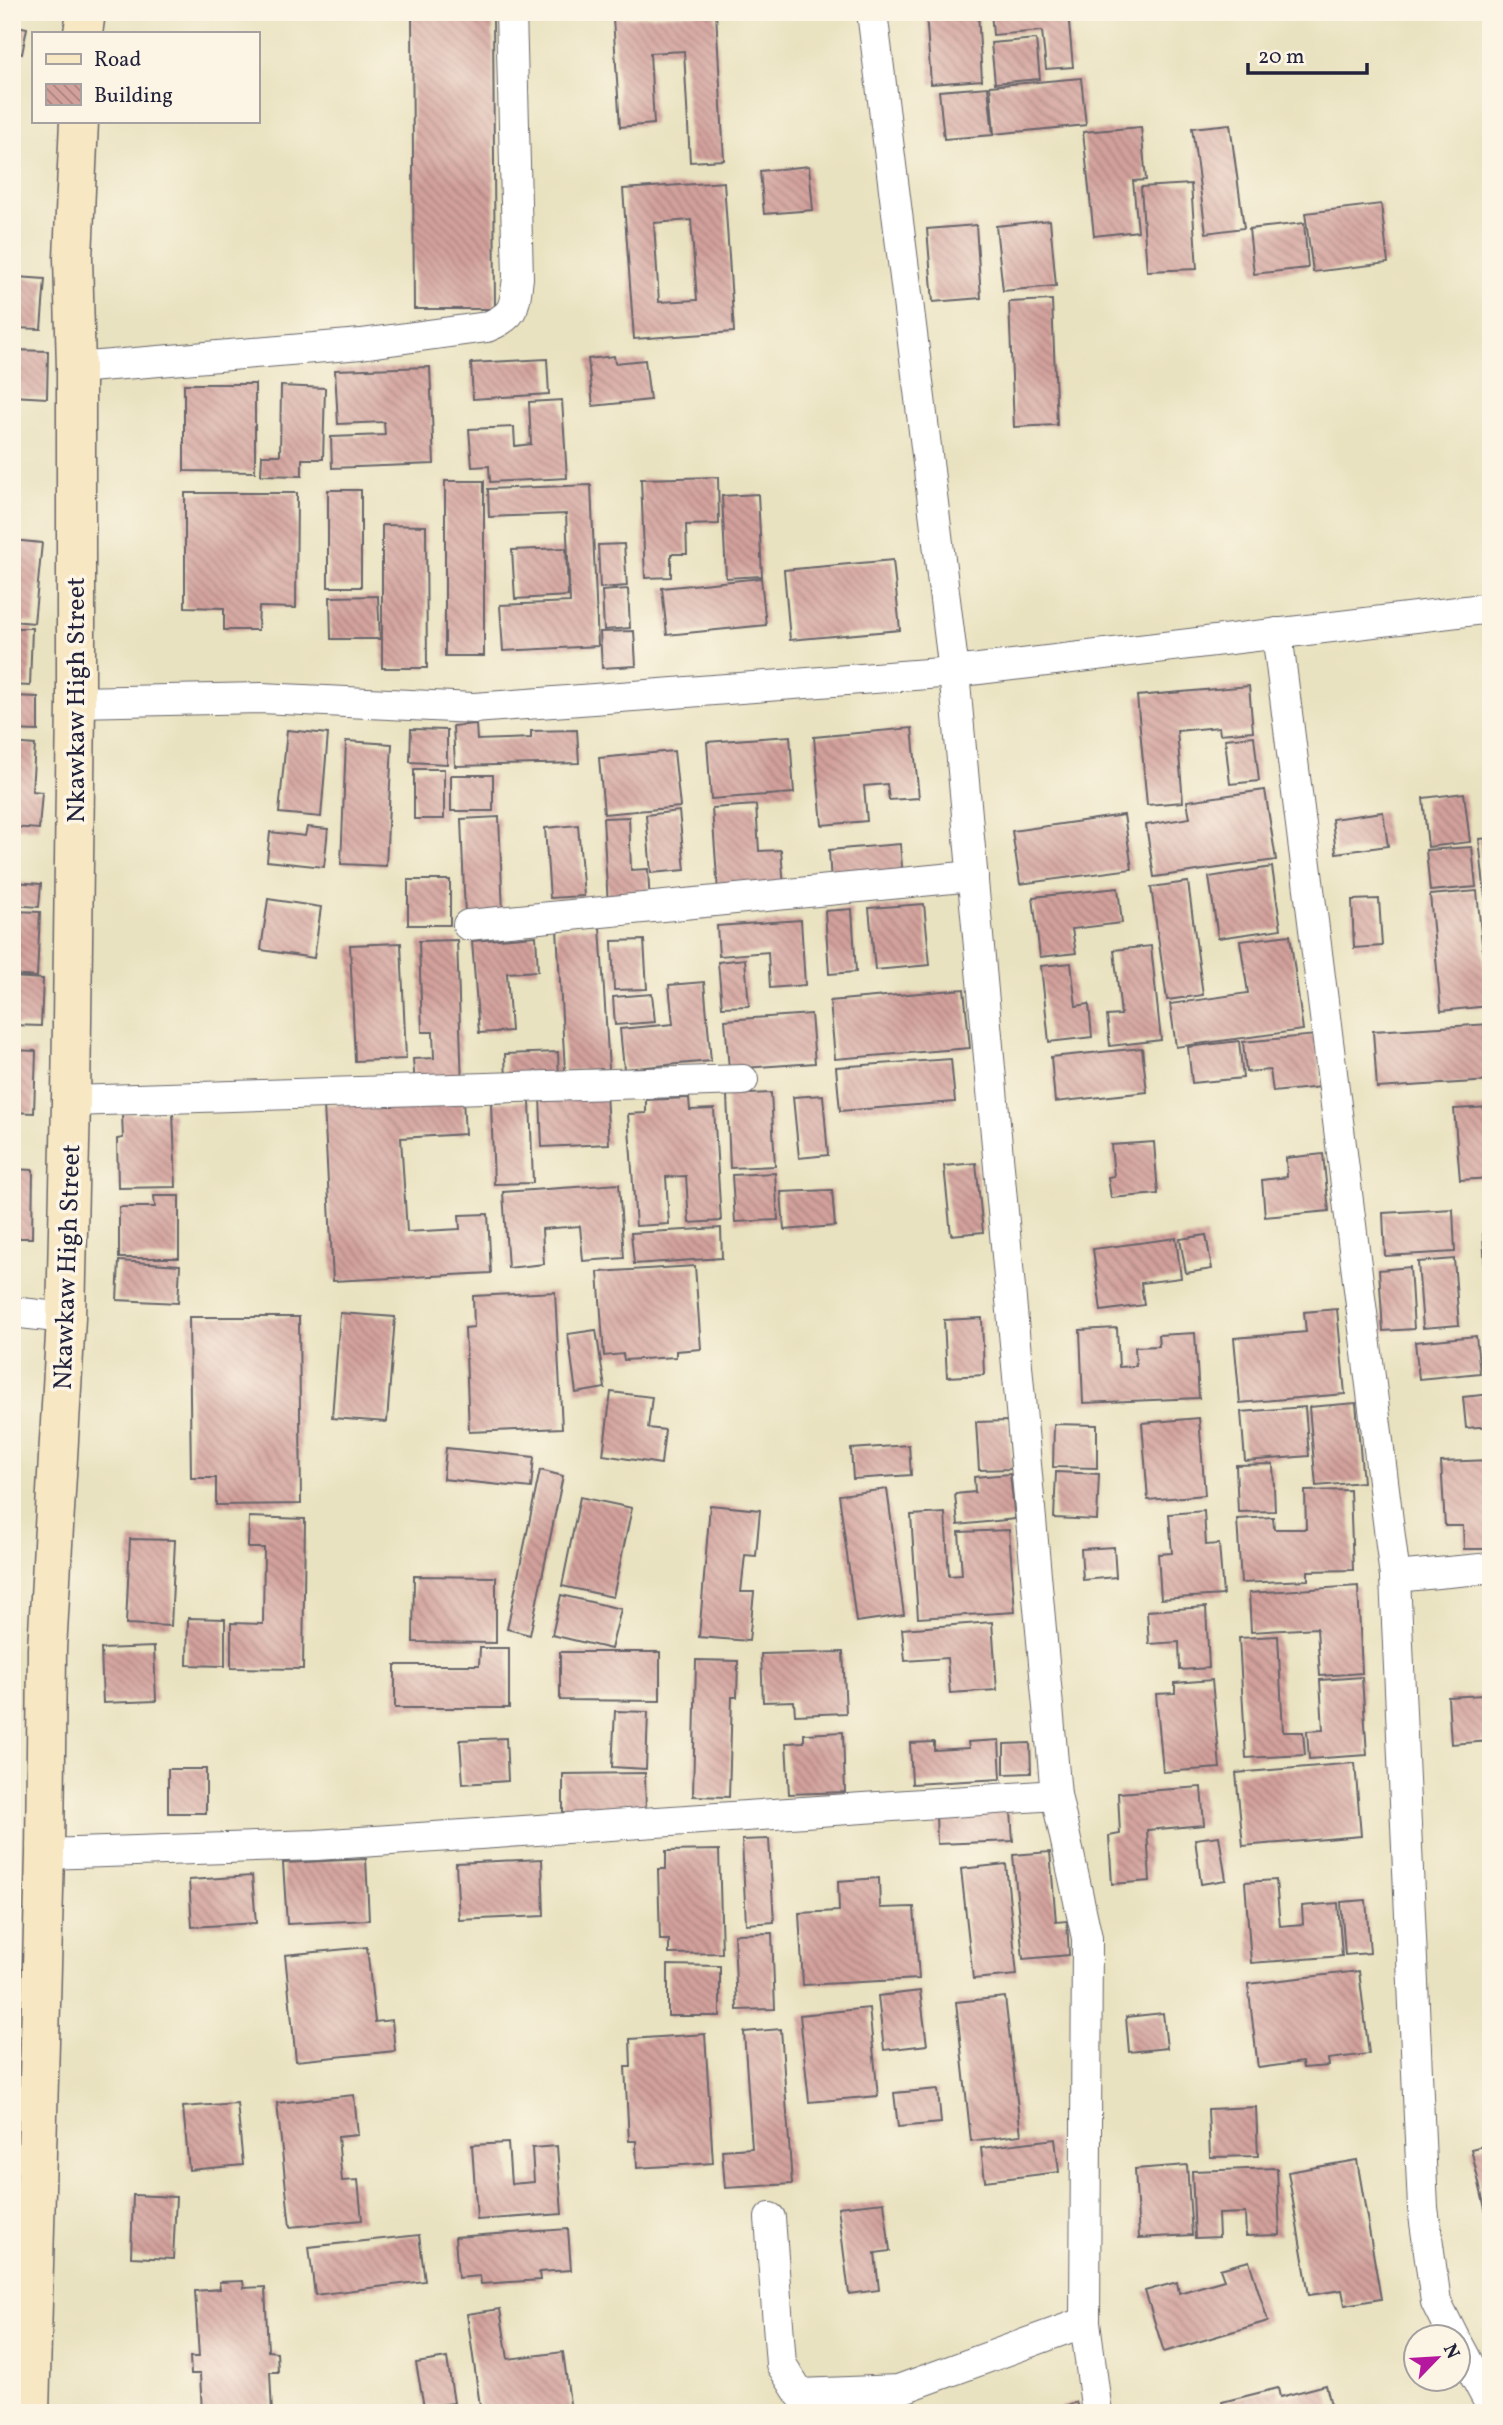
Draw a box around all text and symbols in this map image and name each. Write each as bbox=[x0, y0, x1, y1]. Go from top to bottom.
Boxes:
legend bbox=[32, 32, 259, 122]
scale bar bbox=[1248, 32, 1366, 76]
text: 20 m bbox=[1258, 43, 1304, 72]
text: Road bbox=[94, 46, 141, 75]
text: Building bbox=[94, 82, 173, 111]
street label: Nkawkaw High Street bbox=[59, 577, 95, 823]
street label: Nkawkaw High Street bbox=[46, 1143, 90, 1391]
north arrow bbox=[1402, 2324, 1472, 2394]
text: N bbox=[1436, 2340, 1465, 2364]

